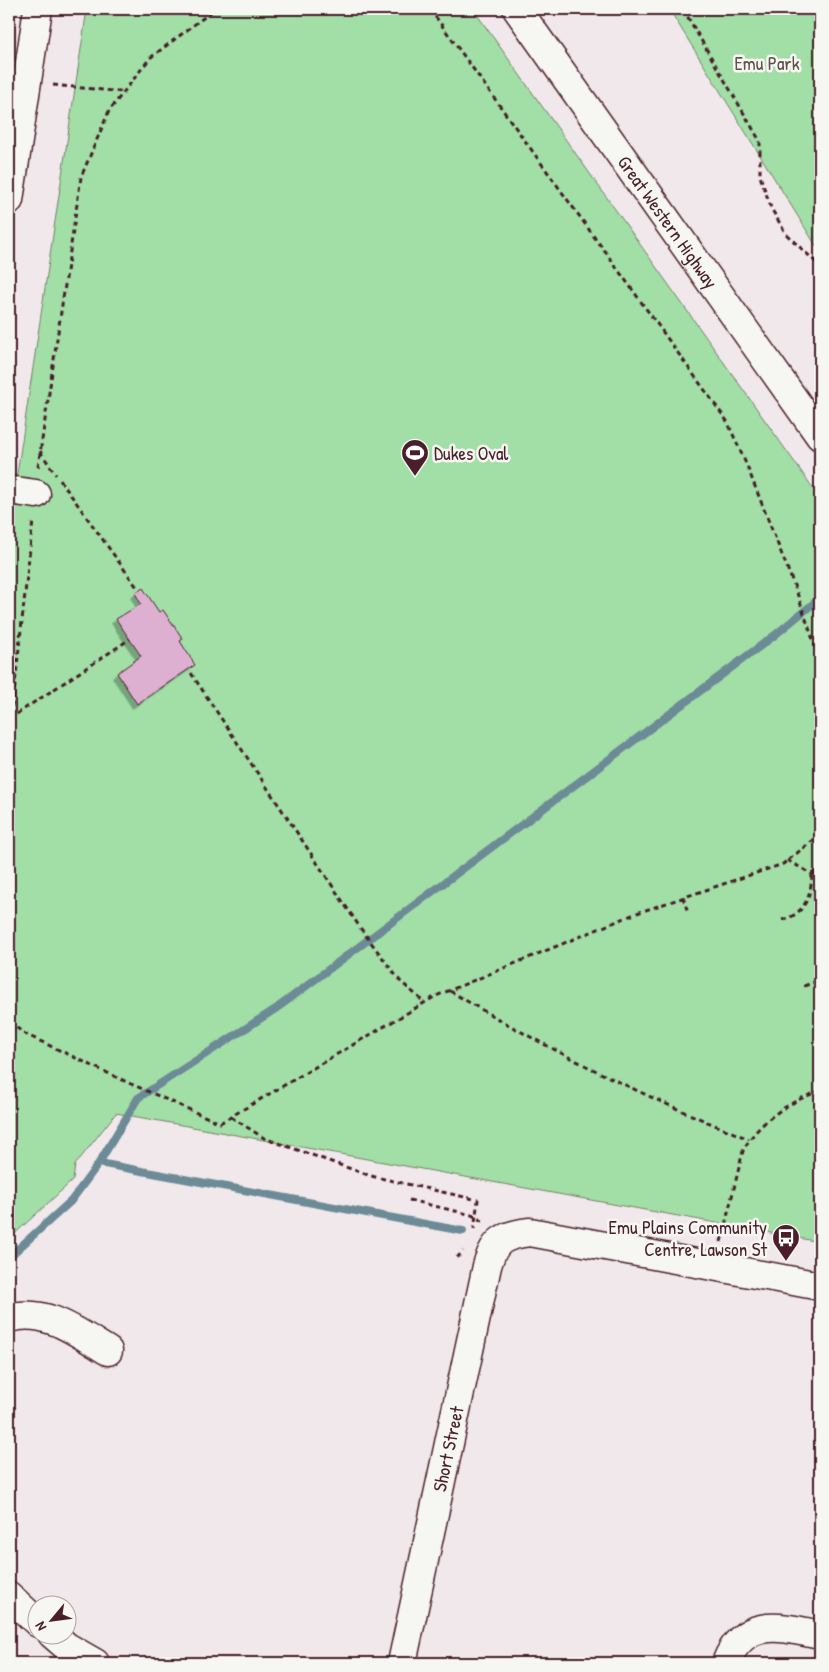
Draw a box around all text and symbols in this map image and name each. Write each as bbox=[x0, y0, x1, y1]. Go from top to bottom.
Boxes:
park label: Emu Park bbox=[734, 50, 800, 76]
street label: Great Western Highway bbox=[612, 150, 724, 294]
sports icon: Dukes Oval bbox=[400, 438, 430, 477]
place label: Dukes Oval bbox=[434, 440, 509, 466]
place label: Emu Plains Community Centre, Lawson St bbox=[609, 1214, 767, 1262]
bus stop icon: Emu Plains Community Centre, Lawson St bbox=[771, 1223, 801, 1262]
street label: Short Street bbox=[426, 1403, 470, 1494]
north arrow bbox=[28, 1594, 78, 1644]
text: N bbox=[30, 1618, 50, 1634]

